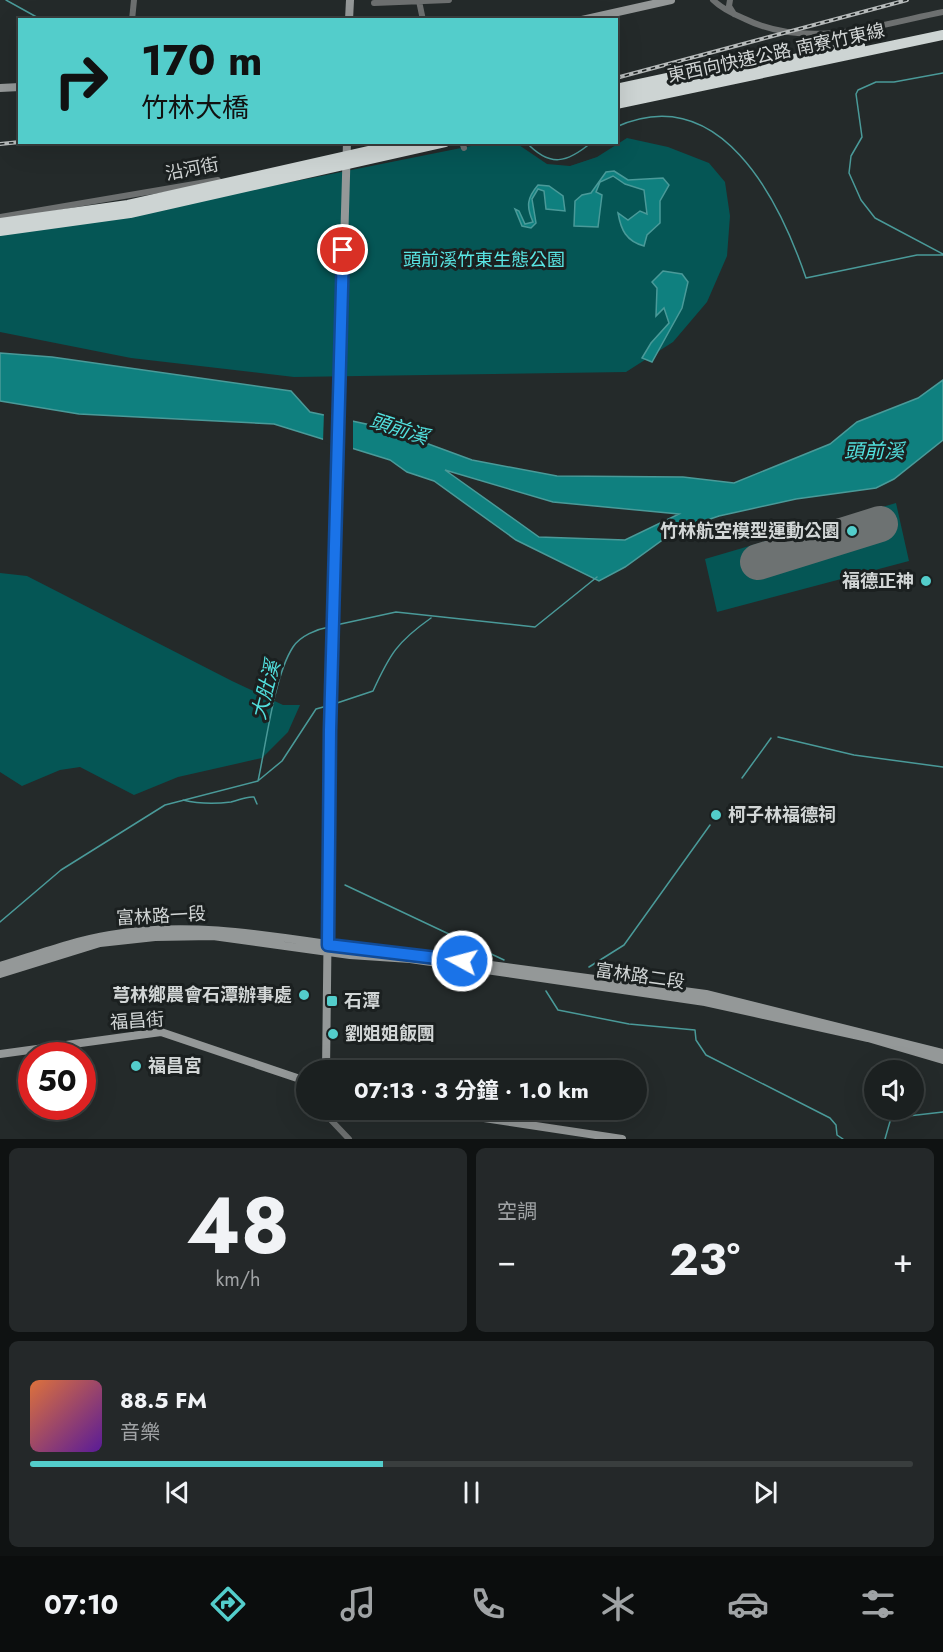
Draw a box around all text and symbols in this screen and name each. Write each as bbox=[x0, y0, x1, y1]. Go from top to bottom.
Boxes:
street label: 東西向快速公路 南寮竹東線 bbox=[665, 17, 887, 89]
text: 170 m bbox=[141, 30, 263, 91]
icon: right bbox=[42, 42, 120, 120]
text: 竹林大橋 bbox=[141, 88, 249, 127]
street label: 沿河街 bbox=[163, 151, 221, 187]
pin bbox=[317, 224, 368, 275]
icon: arrive bbox=[326, 233, 359, 266]
park label: 頭前溪竹東生態公園 bbox=[403, 247, 565, 273]
water label: 頭前溪 bbox=[366, 406, 435, 453]
water label: 頭前溪 bbox=[844, 437, 907, 466]
place label: 竹林航空模型運動公園 bbox=[660, 518, 840, 544]
marker: 竹林航空模型運動公園 bbox=[845, 524, 859, 538]
place label: 福德正神 bbox=[842, 568, 914, 594]
marker: 福德正神 bbox=[919, 574, 933, 588]
water label: 大肚溪 bbox=[244, 654, 289, 723]
place label: 柯子林福德祠 bbox=[728, 802, 836, 828]
marker: 柯子林福德祠 bbox=[709, 808, 723, 822]
street label: 富林路一段 bbox=[115, 901, 207, 931]
position arrow bbox=[430, 929, 494, 993]
street label: 富林路二段 bbox=[594, 957, 686, 995]
place label: 芎林鄉農會石潭辦事處 bbox=[112, 982, 292, 1008]
marker: 芎林鄉農會石潭辦事處 bbox=[297, 988, 311, 1002]
place label: 石潭 bbox=[344, 988, 380, 1014]
marker: 石潭 bbox=[325, 994, 339, 1008]
street label: 福昌街 bbox=[109, 1006, 165, 1036]
place label: 劉姐姐飯團 bbox=[345, 1021, 435, 1047]
marker: 劉姐姐飯團 bbox=[326, 1027, 340, 1041]
speed limit sign: 50 bbox=[18, 1042, 96, 1120]
place label: 福昌宮 bbox=[148, 1053, 202, 1079]
marker: 福昌宮 bbox=[129, 1059, 143, 1073]
map controls bbox=[864, 1060, 924, 1120]
button: sound bbox=[864, 1060, 924, 1120]
text: 07:13 · 3 分鐘 · 1.0 km bbox=[354, 1074, 589, 1106]
text: 48 bbox=[186, 1170, 290, 1282]
text: 空調 bbox=[497, 1197, 537, 1226]
text: 23° bbox=[669, 1227, 740, 1292]
text: − bbox=[497, 1237, 516, 1284]
text: + bbox=[893, 1237, 913, 1284]
text: km/h bbox=[215, 1265, 261, 1294]
text: 88.5 FM bbox=[120, 1384, 207, 1416]
text: 音樂 bbox=[120, 1418, 160, 1447]
icon: previous bbox=[161, 1476, 194, 1509]
icon: pause bbox=[455, 1476, 488, 1509]
icon: next bbox=[749, 1476, 782, 1509]
icon: directions bbox=[207, 1583, 249, 1625]
icon: music bbox=[337, 1583, 379, 1625]
icon: phone bbox=[467, 1583, 509, 1625]
icon: climate bbox=[597, 1583, 639, 1625]
icon: car bbox=[727, 1583, 769, 1625]
icon: filters bbox=[857, 1583, 899, 1625]
text: 07:10 bbox=[44, 1585, 119, 1624]

